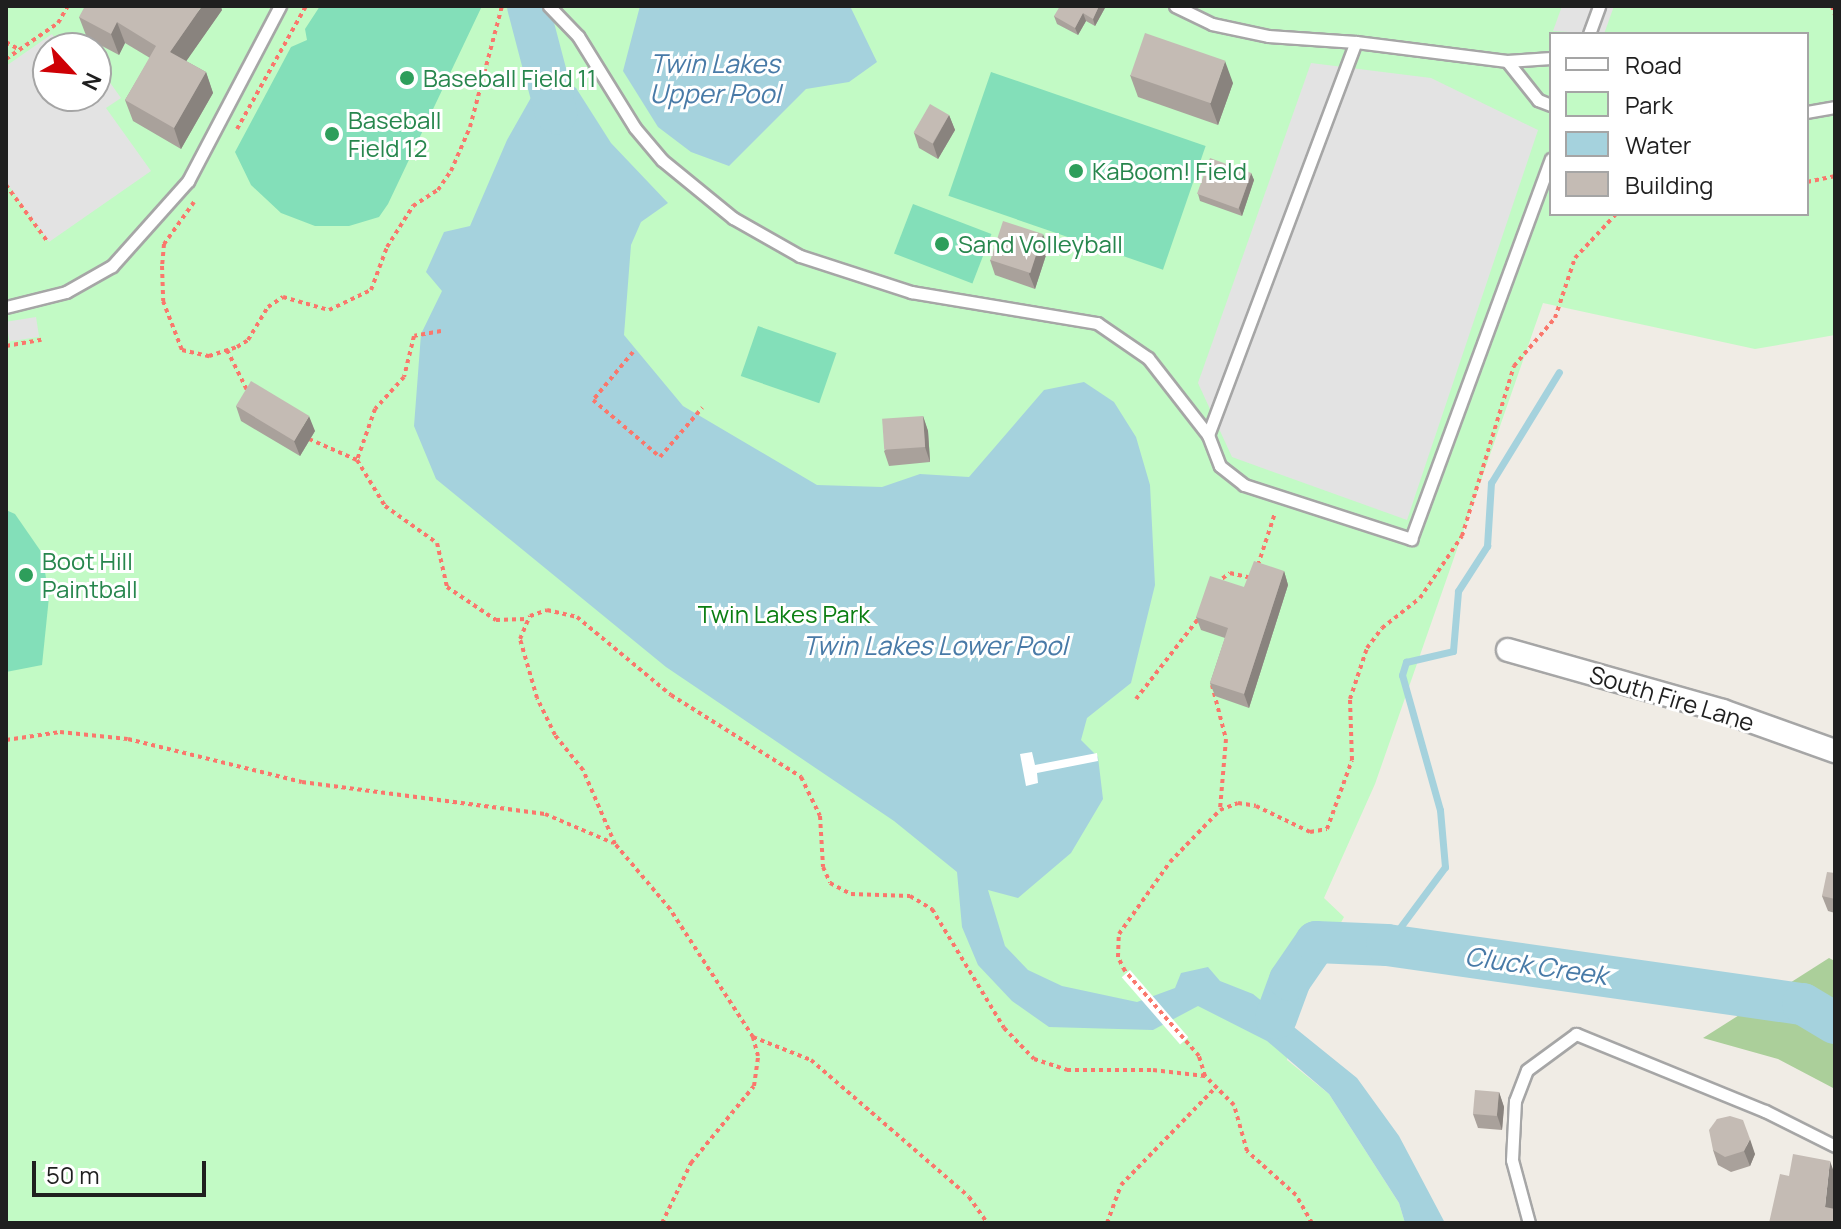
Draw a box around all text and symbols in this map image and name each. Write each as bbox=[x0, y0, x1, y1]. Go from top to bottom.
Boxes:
north arrow bbox=[32, 32, 112, 112]
legend bbox=[1549, 32, 1809, 216]
water label: Twin Lakes Upper Pool bbox=[649, 48, 781, 110]
text: Road bbox=[1625, 48, 1682, 81]
place label: Baseball Field 11 bbox=[423, 64, 596, 92]
text: N bbox=[75, 68, 109, 95]
marker: Baseball Field 11 bbox=[398, 69, 416, 87]
text: Park bbox=[1625, 88, 1673, 121]
place label: Baseball Field 12 bbox=[348, 106, 441, 162]
marker: Baseball Field 12 bbox=[323, 125, 341, 143]
text: Water bbox=[1625, 128, 1692, 161]
place label: KaBoom! Field bbox=[1092, 157, 1247, 185]
marker: KaBoom! Field bbox=[1067, 162, 1085, 180]
text: Building bbox=[1625, 168, 1713, 201]
place label: Sand Volleyball bbox=[958, 230, 1123, 258]
marker: Sand Volleyball bbox=[933, 235, 951, 253]
place label: Boot Hill Paintball bbox=[42, 547, 137, 603]
marker: Boot Hill Paintball bbox=[17, 566, 35, 584]
park label: Twin Lakes Park bbox=[698, 600, 870, 628]
water label: Twin Lakes Lower Pool bbox=[803, 630, 1067, 662]
street label: South Fire Lane bbox=[1586, 659, 1758, 737]
water label: Cluck Creek bbox=[1463, 941, 1609, 991]
scale bar bbox=[36, 1145, 210, 1195]
text: 50 m bbox=[46, 1158, 100, 1191]

